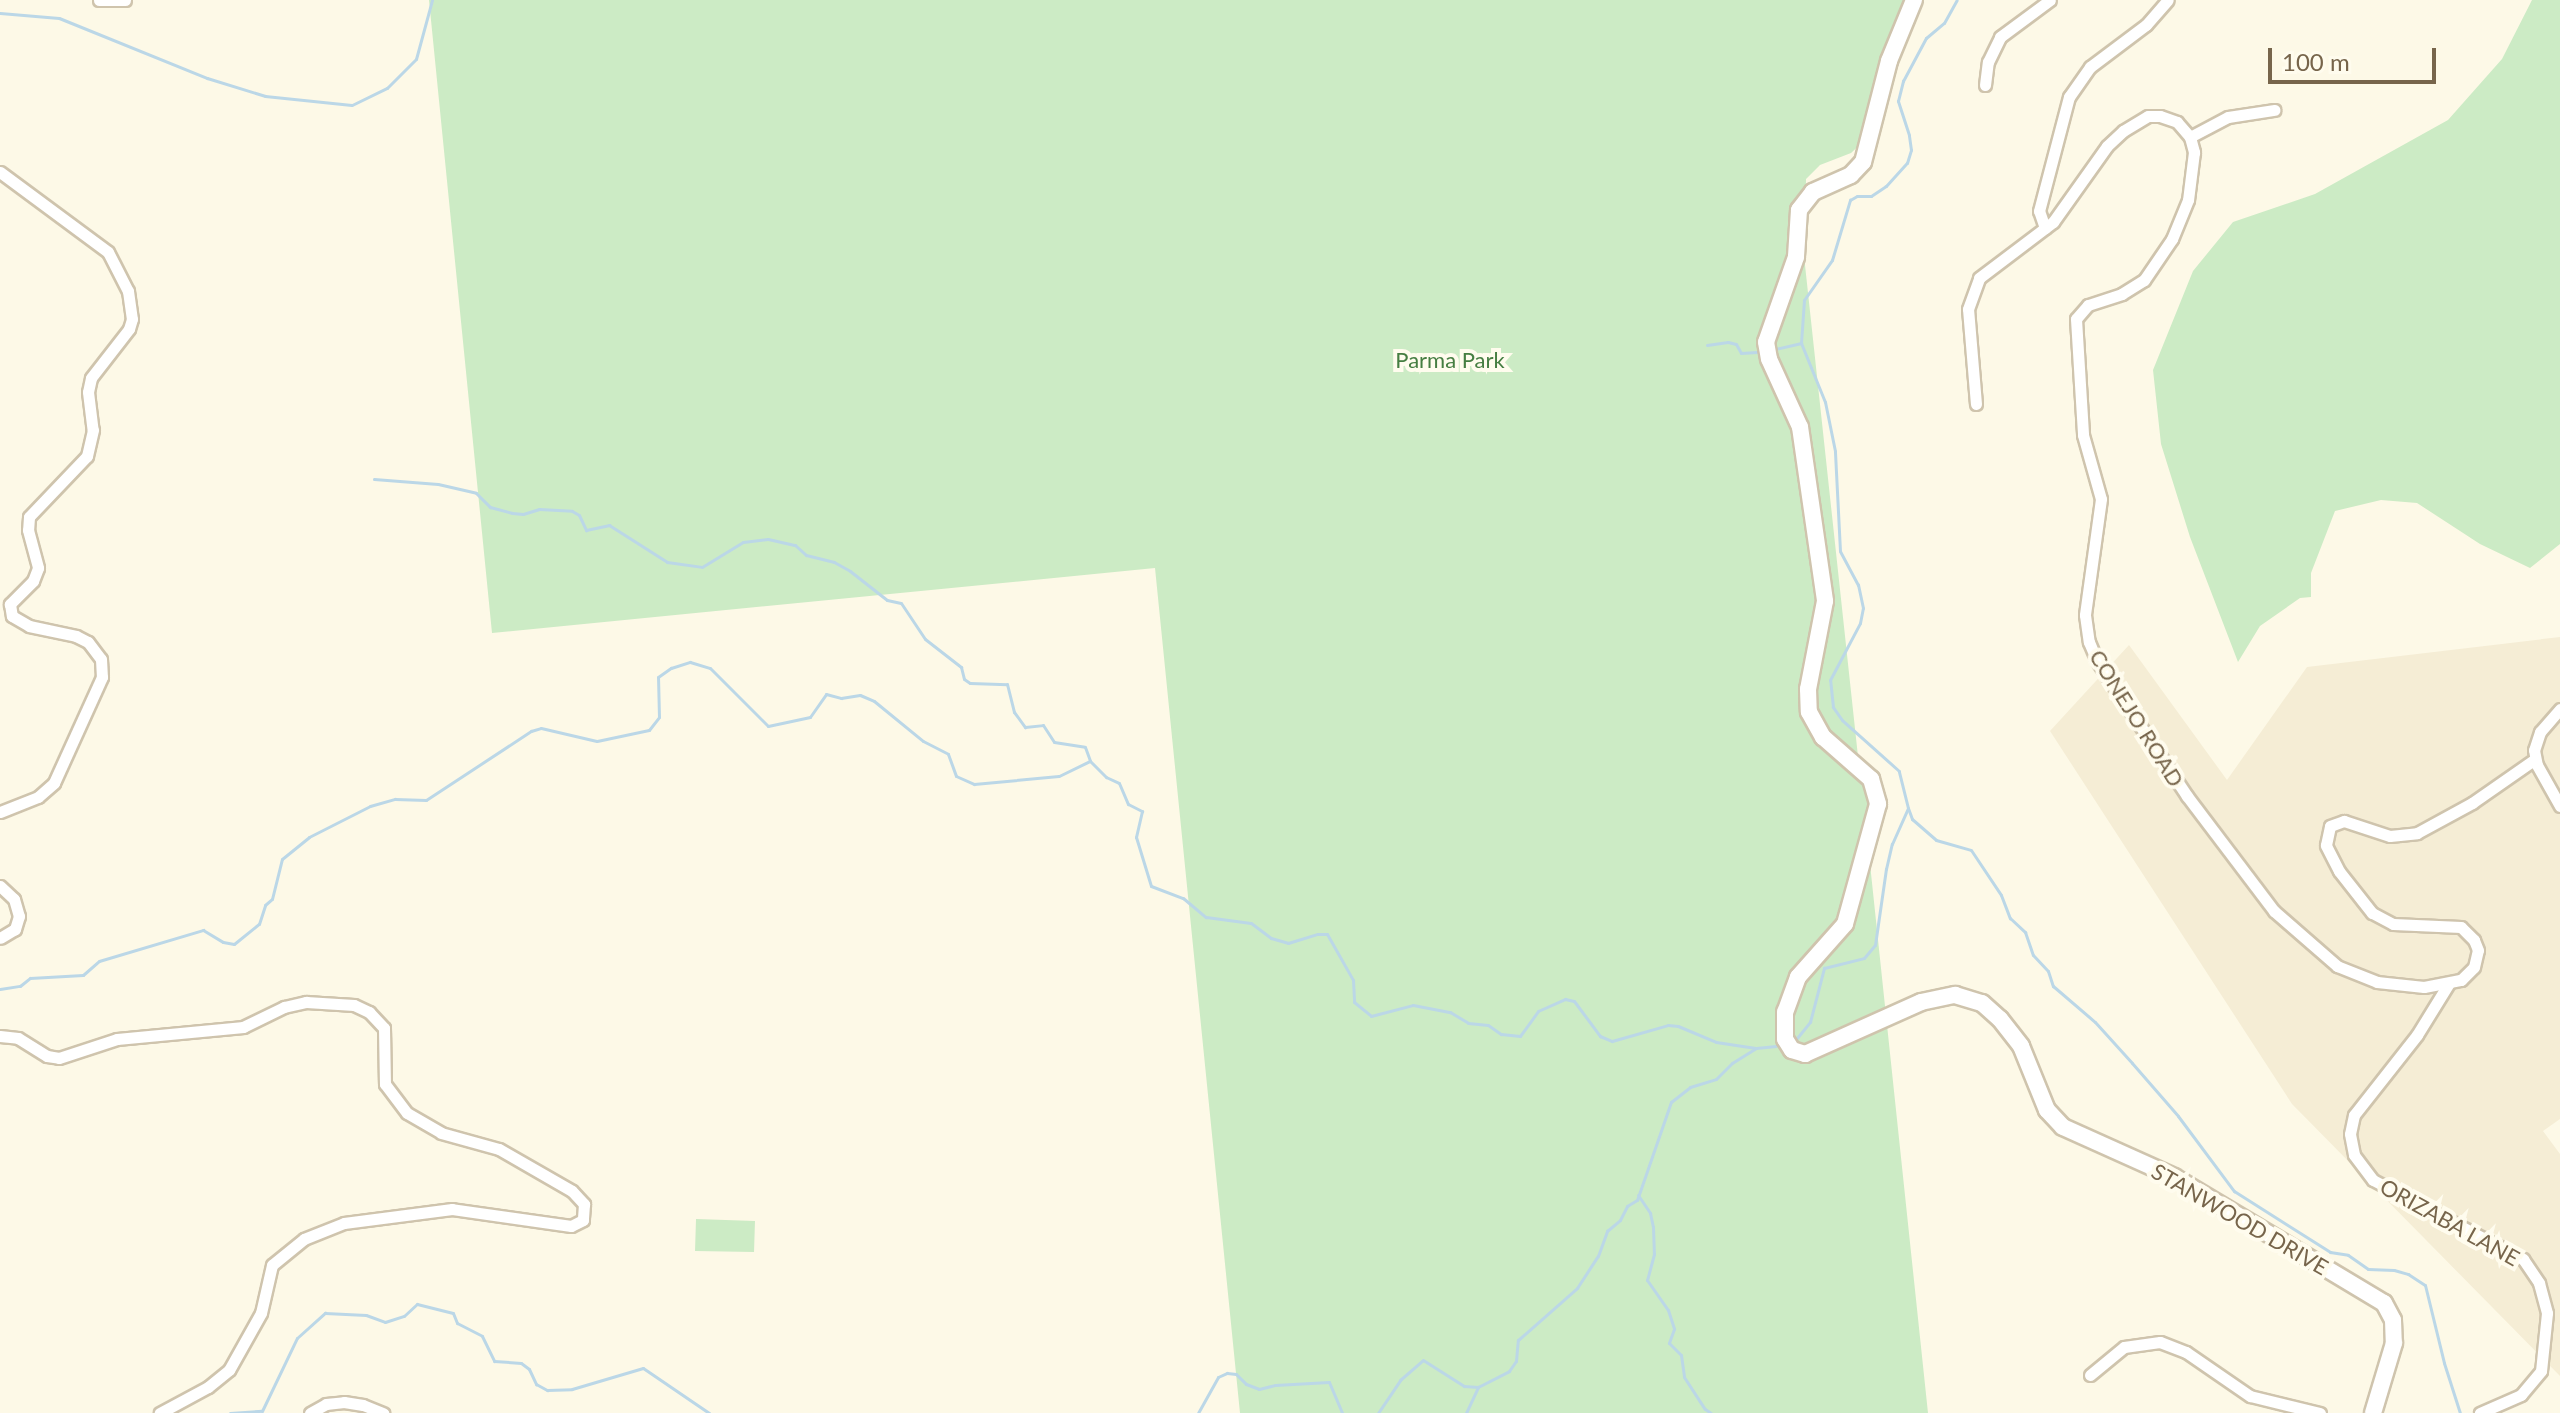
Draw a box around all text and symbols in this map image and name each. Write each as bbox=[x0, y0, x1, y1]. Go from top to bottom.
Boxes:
scale bar bbox=[2272, 32, 2440, 82]
text: 100 m bbox=[2282, 47, 2350, 76]
park label: Parma Park bbox=[1395, 347, 1505, 373]
street label: CONEJO ROAD bbox=[2084, 645, 2190, 791]
street label: STANWOOD DRIVE bbox=[2147, 1158, 2333, 1280]
street label: ORIZABA LANE bbox=[2375, 1173, 2525, 1271]

